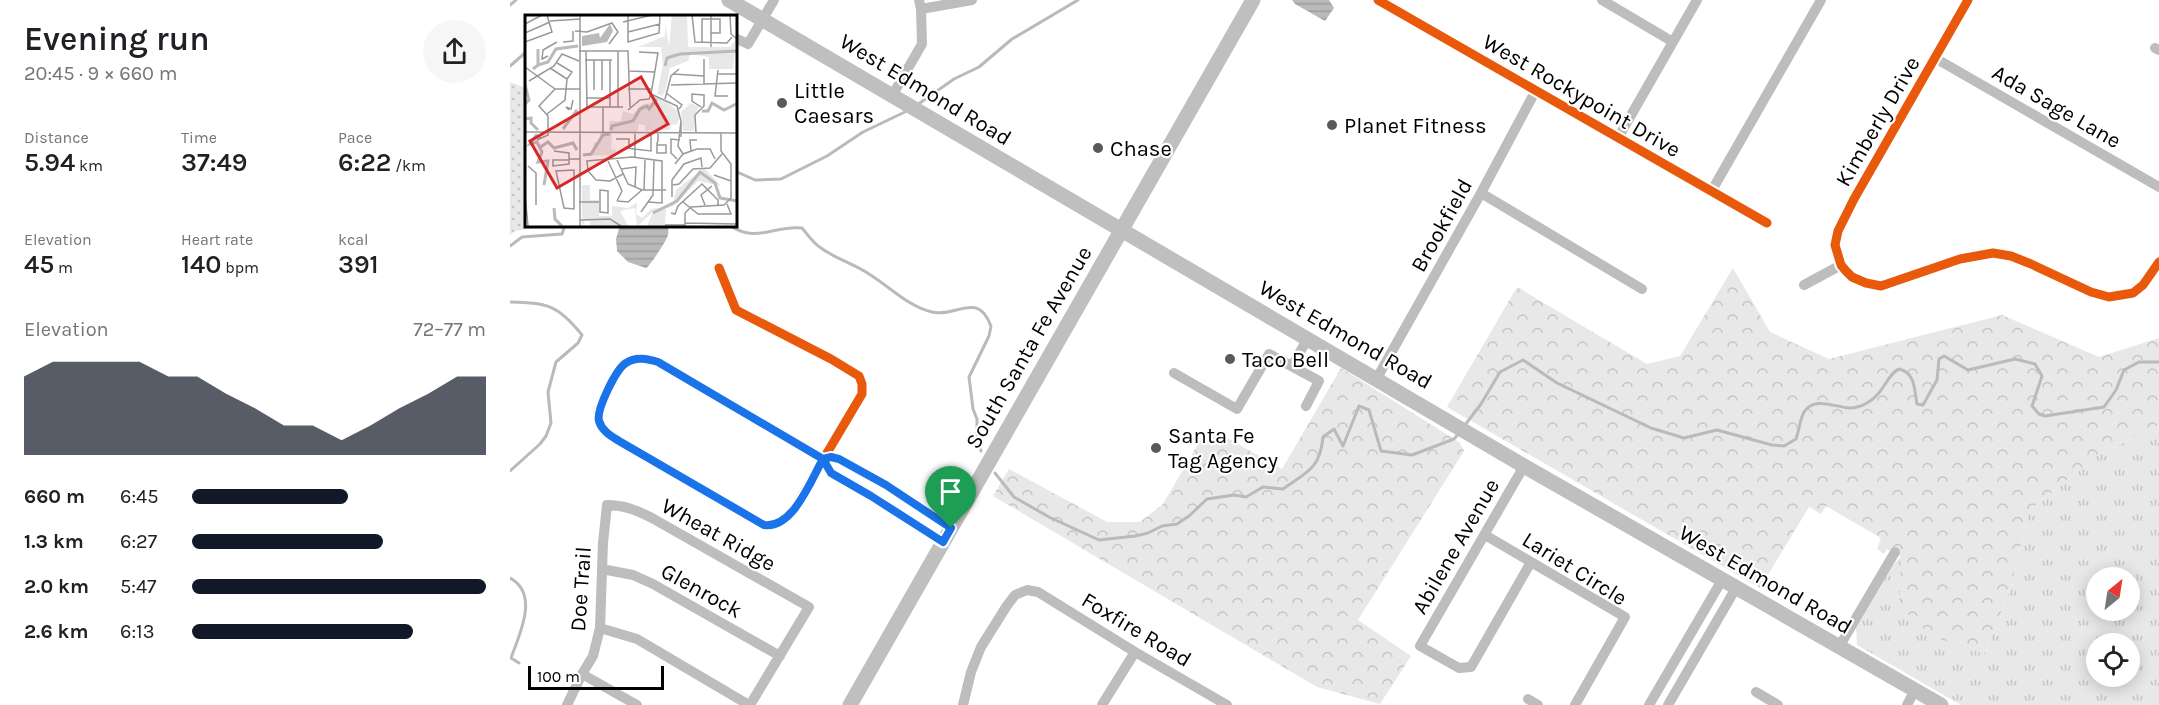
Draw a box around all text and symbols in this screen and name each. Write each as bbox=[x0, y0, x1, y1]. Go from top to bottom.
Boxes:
inset map bbox=[525, 15, 736, 226]
text: Evening run bbox=[24, 20, 210, 58]
button: share bbox=[423, 20, 486, 83]
street label: West Edmond Road bbox=[835, 28, 1016, 151]
street label: West Rockypoint Drive bbox=[1478, 29, 1685, 163]
street label: Kimberly Drive bbox=[1830, 52, 1926, 191]
street label: Ada Sage Lane bbox=[1987, 60, 2126, 154]
text: 20:45 · 9 × 660 m bbox=[24, 62, 177, 85]
place label: Little Caesars bbox=[794, 78, 874, 129]
marker: Little Caesars bbox=[775, 96, 789, 110]
place label: Planet Fitness bbox=[1344, 113, 1487, 139]
marker: Planet Fitness bbox=[1325, 118, 1339, 132]
text: Distance bbox=[24, 128, 89, 147]
text: Time bbox=[181, 128, 217, 147]
text: Pace bbox=[338, 128, 372, 147]
place label: Chase bbox=[1110, 136, 1172, 162]
marker: Chase bbox=[1091, 141, 1105, 155]
text: 5.94 bbox=[24, 147, 75, 178]
text: 37:49 bbox=[181, 147, 247, 178]
text: 6:22 bbox=[338, 147, 391, 178]
text: km bbox=[75, 156, 103, 175]
text: /km bbox=[391, 156, 426, 175]
street label: Brookfield bbox=[1406, 174, 1478, 277]
text: Elevation bbox=[24, 230, 92, 249]
text: Heart rate bbox=[181, 230, 253, 249]
text: kcal bbox=[338, 230, 369, 249]
street label: South Santa Fe Avenue bbox=[960, 242, 1098, 453]
text: 45 bbox=[24, 249, 54, 280]
text: 140 bbox=[181, 249, 221, 280]
text: 391 bbox=[338, 249, 379, 280]
text: m bbox=[54, 258, 73, 277]
text: bpm bbox=[221, 258, 259, 277]
street label: West Edmond Road bbox=[1254, 275, 1437, 395]
text: Elevation bbox=[24, 318, 109, 341]
text: 72–77 m bbox=[413, 318, 486, 341]
place label: Taco Bell bbox=[1242, 347, 1329, 373]
marker: Taco Bell bbox=[1223, 352, 1237, 366]
place label: Santa Fe Tag Agency bbox=[1168, 423, 1278, 474]
marker: Santa Fe Tag Agency bbox=[1149, 441, 1163, 455]
pin bbox=[925, 466, 976, 528]
street label: Abilene Avenue bbox=[1407, 474, 1505, 619]
icon: arrive bbox=[934, 475, 967, 508]
text: 660 m bbox=[24, 485, 85, 508]
text: 6:45 bbox=[120, 485, 159, 508]
street label: Wheat Ridge bbox=[657, 493, 780, 577]
street label: West Edmond Road bbox=[1674, 520, 1857, 640]
street label: Lariet Circle bbox=[1517, 526, 1632, 611]
text: 1.3 km bbox=[24, 530, 84, 553]
text: 6:27 bbox=[120, 530, 157, 553]
street label: Doe Trail bbox=[565, 546, 597, 632]
street label: Glenrock bbox=[656, 558, 747, 624]
north arrow bbox=[2086, 567, 2140, 621]
map controls bbox=[2086, 567, 2140, 687]
text: 2.0 km bbox=[24, 575, 89, 598]
text: 5:47 bbox=[120, 575, 156, 598]
street label: Foxfire Road bbox=[1077, 587, 1196, 673]
text: 2.6 km bbox=[24, 620, 88, 643]
text: 6:13 bbox=[120, 620, 154, 643]
button: locate bbox=[2086, 633, 2140, 687]
scale bar bbox=[528, 663, 664, 690]
text: 100 m bbox=[537, 667, 580, 686]

